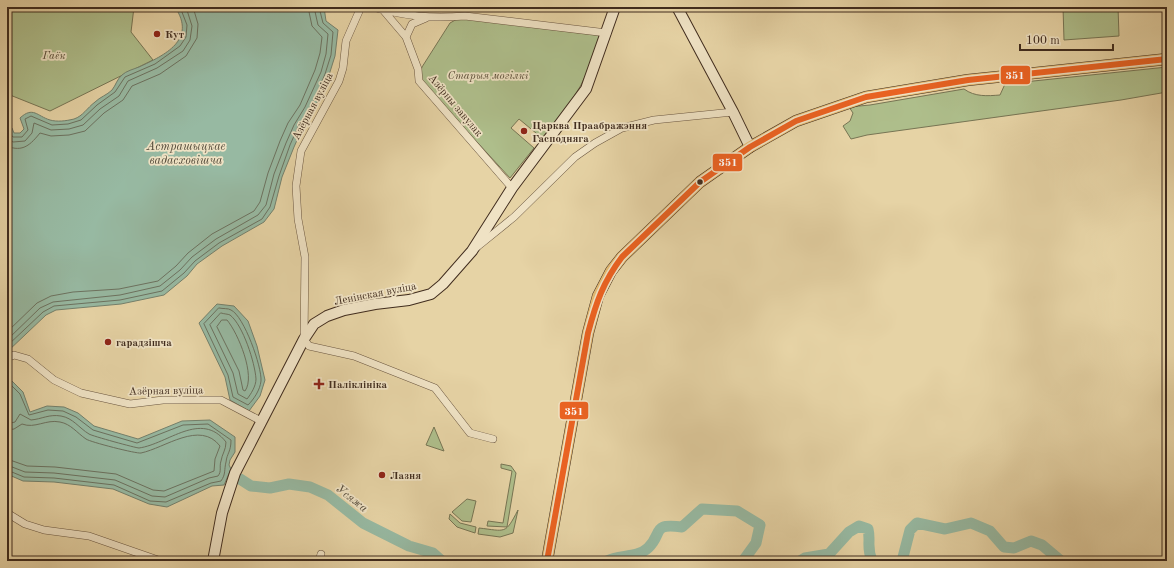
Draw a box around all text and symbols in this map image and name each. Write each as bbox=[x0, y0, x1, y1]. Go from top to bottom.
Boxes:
scale bar bbox=[1020, 26, 1113, 52]
marker: Кут bbox=[152, 29, 162, 39]
place label: Кут bbox=[165, 30, 184, 41]
text: 100 m bbox=[1026, 35, 1060, 47]
park label: Гаёк bbox=[42, 51, 65, 62]
line badge: 351 bbox=[1000, 65, 1031, 85]
street label: Азёрная вуліца bbox=[291, 71, 336, 142]
park label: Старыя могілкі bbox=[448, 71, 529, 82]
text: 351 bbox=[1005, 71, 1025, 82]
street label: Азёрны завулак bbox=[426, 73, 484, 140]
place label: Царква Праабражэння Гасподняга bbox=[532, 121, 647, 145]
marker: Царква Праабражэння Гасподняга bbox=[519, 126, 529, 136]
water label: Астрашыцкае вадасховішча bbox=[145, 141, 226, 167]
line badge: 351 bbox=[712, 153, 743, 172]
text: 351 bbox=[718, 158, 738, 169]
unlabelled marker bbox=[695, 177, 705, 187]
street label: Ленінская вуліца bbox=[333, 281, 418, 308]
marker: гарадзішча bbox=[103, 337, 113, 347]
place label: гарадзішча bbox=[116, 338, 172, 349]
marker: Паліклініка bbox=[313, 378, 325, 390]
place label: Паліклініка bbox=[328, 380, 388, 391]
street label: Азёрная вуліца bbox=[129, 385, 204, 398]
line badge: 351 bbox=[559, 401, 589, 420]
text: 351 bbox=[564, 407, 584, 418]
marker: Лазня bbox=[377, 470, 387, 480]
place label: Лазня bbox=[390, 471, 421, 482]
water label: Усяжа bbox=[333, 483, 370, 515]

